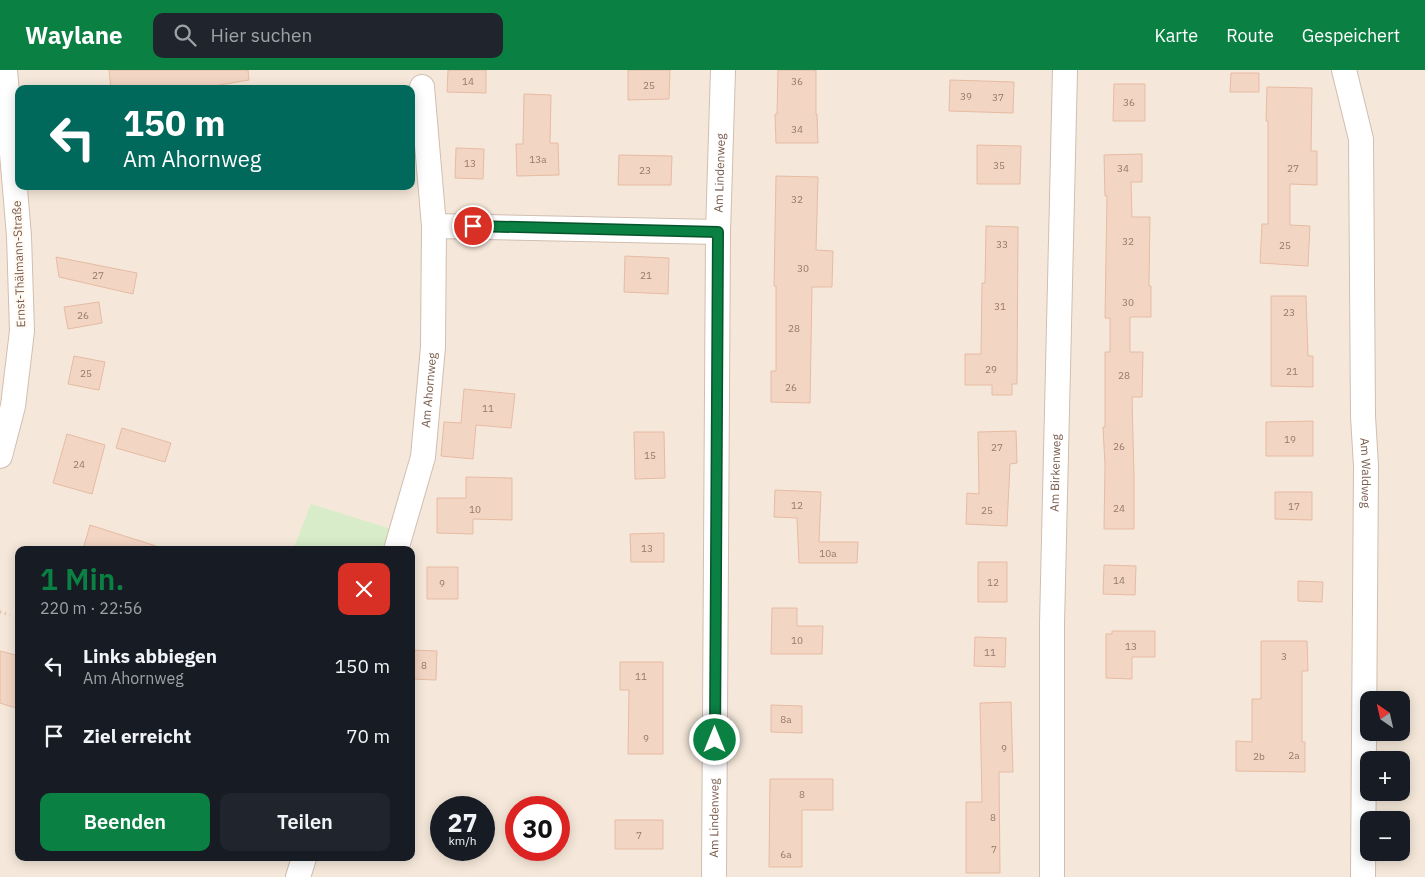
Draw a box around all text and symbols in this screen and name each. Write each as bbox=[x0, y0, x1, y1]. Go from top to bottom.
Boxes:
search box bbox=[153, 13, 503, 58]
text: Waylane bbox=[25, 19, 123, 51]
icon: search bbox=[171, 21, 199, 49]
text: Hier suchen bbox=[211, 23, 312, 47]
text: Karte bbox=[1155, 24, 1198, 47]
text: Route bbox=[1226, 24, 1274, 47]
text: Gespeichert bbox=[1302, 24, 1400, 47]
house number: 14 bbox=[462, 75, 474, 88]
house number: 36 bbox=[791, 75, 803, 88]
house number: 25 bbox=[643, 79, 655, 92]
house number: 39 bbox=[960, 90, 972, 103]
house number: 37 bbox=[992, 91, 1004, 104]
house number: 36 bbox=[1123, 96, 1135, 109]
text: 150 m bbox=[123, 100, 226, 146]
icon: left bbox=[40, 105, 105, 170]
house number: 34 bbox=[791, 123, 803, 136]
street label: Am Lindenweg bbox=[711, 133, 728, 213]
text: Am Ahornweg bbox=[123, 144, 261, 173]
house number: 13a bbox=[529, 153, 547, 166]
house number: 13 bbox=[464, 157, 476, 170]
house number: 35 bbox=[993, 159, 1005, 172]
house number: 34 bbox=[1117, 162, 1129, 175]
house number: 27 bbox=[1287, 162, 1299, 175]
house number: 23 bbox=[639, 164, 651, 177]
house number: 32 bbox=[791, 193, 803, 206]
street label: Ernst-Thälmann-Straße bbox=[9, 200, 28, 328]
pin bbox=[452, 205, 494, 247]
icon: arrive bbox=[459, 212, 487, 240]
house number: 32 bbox=[1122, 235, 1134, 248]
house number: 33 bbox=[996, 238, 1008, 251]
house number: 25 bbox=[1279, 239, 1291, 252]
house number: 30 bbox=[797, 262, 809, 275]
house number: 27 bbox=[92, 269, 104, 282]
house number: 21 bbox=[640, 269, 652, 282]
house number: 30 bbox=[1122, 296, 1134, 309]
house number: 31 bbox=[994, 300, 1006, 313]
house number: 23 bbox=[1283, 306, 1295, 319]
house number: 26 bbox=[77, 309, 89, 322]
house number: 28 bbox=[788, 322, 800, 335]
street label: Am Ahornweg bbox=[418, 351, 440, 428]
house number: 29 bbox=[985, 363, 997, 376]
house number: 21 bbox=[1286, 365, 1298, 378]
house number: 25 bbox=[80, 367, 92, 380]
house number: 28 bbox=[1118, 369, 1130, 382]
house number: 26 bbox=[785, 381, 797, 394]
house number: 11 bbox=[482, 402, 494, 415]
street label: Am Birkenweg bbox=[1047, 433, 1063, 512]
house number: 19 bbox=[1284, 433, 1296, 446]
street label: Am Waldweg bbox=[1357, 437, 1374, 509]
house number: 26 bbox=[1113, 440, 1125, 453]
house number: 27 bbox=[991, 441, 1003, 454]
house number: 15 bbox=[644, 449, 656, 462]
house number: 24 bbox=[73, 458, 85, 471]
house number: 12 bbox=[791, 499, 803, 512]
house number: 17 bbox=[1288, 500, 1300, 513]
house number: 24 bbox=[1113, 502, 1125, 515]
house number: 10 bbox=[469, 503, 481, 516]
house number: 25 bbox=[981, 504, 993, 517]
house number: 13 bbox=[641, 542, 653, 555]
house number: 10a bbox=[819, 547, 837, 560]
text: 1 Min. bbox=[40, 559, 124, 598]
button: close bbox=[338, 563, 390, 615]
house number: 14 bbox=[1113, 574, 1125, 587]
house number: 12 bbox=[987, 576, 999, 589]
house number: 9 bbox=[439, 577, 445, 590]
text: 220 m · 22:56 bbox=[40, 598, 142, 618]
house number: 10 bbox=[791, 634, 803, 647]
house number: 13 bbox=[1125, 640, 1137, 653]
text: Links abbiegen bbox=[83, 644, 217, 668]
house number: 11 bbox=[984, 646, 996, 659]
house number: 3 bbox=[1281, 650, 1287, 663]
icon: left bbox=[40, 652, 68, 680]
text: 150 m bbox=[335, 654, 390, 678]
house number: 8 bbox=[421, 659, 427, 672]
text: Am Ahornweg bbox=[83, 668, 184, 688]
house number: 11 bbox=[635, 670, 647, 683]
north arrow bbox=[1360, 691, 1410, 741]
map controls bbox=[1360, 691, 1410, 861]
position arrow bbox=[688, 713, 740, 765]
house number: 8a bbox=[780, 713, 792, 726]
icon: arrive bbox=[40, 722, 68, 750]
text: Ziel erreicht bbox=[83, 724, 191, 748]
text: 70 m bbox=[346, 724, 390, 748]
house number: 9 bbox=[643, 732, 649, 745]
house number: 9 bbox=[1001, 742, 1007, 755]
house number: 2a bbox=[1288, 749, 1300, 762]
house number: 2b bbox=[1253, 750, 1265, 763]
button: + bbox=[1360, 751, 1410, 801]
street label: Am Lindenweg bbox=[706, 778, 722, 858]
house number: 8 bbox=[799, 788, 805, 801]
button: Beenden bbox=[40, 793, 210, 851]
button: Teilen bbox=[220, 793, 390, 851]
speed limit sign: 30 bbox=[505, 796, 570, 861]
text: 27 bbox=[447, 806, 478, 839]
house number: 8 bbox=[990, 811, 996, 824]
button: − bbox=[1360, 811, 1410, 861]
house number: 7 bbox=[636, 829, 642, 842]
text: km/h bbox=[448, 833, 477, 848]
house number: 7 bbox=[991, 843, 997, 856]
house number: 6a bbox=[780, 848, 792, 861]

